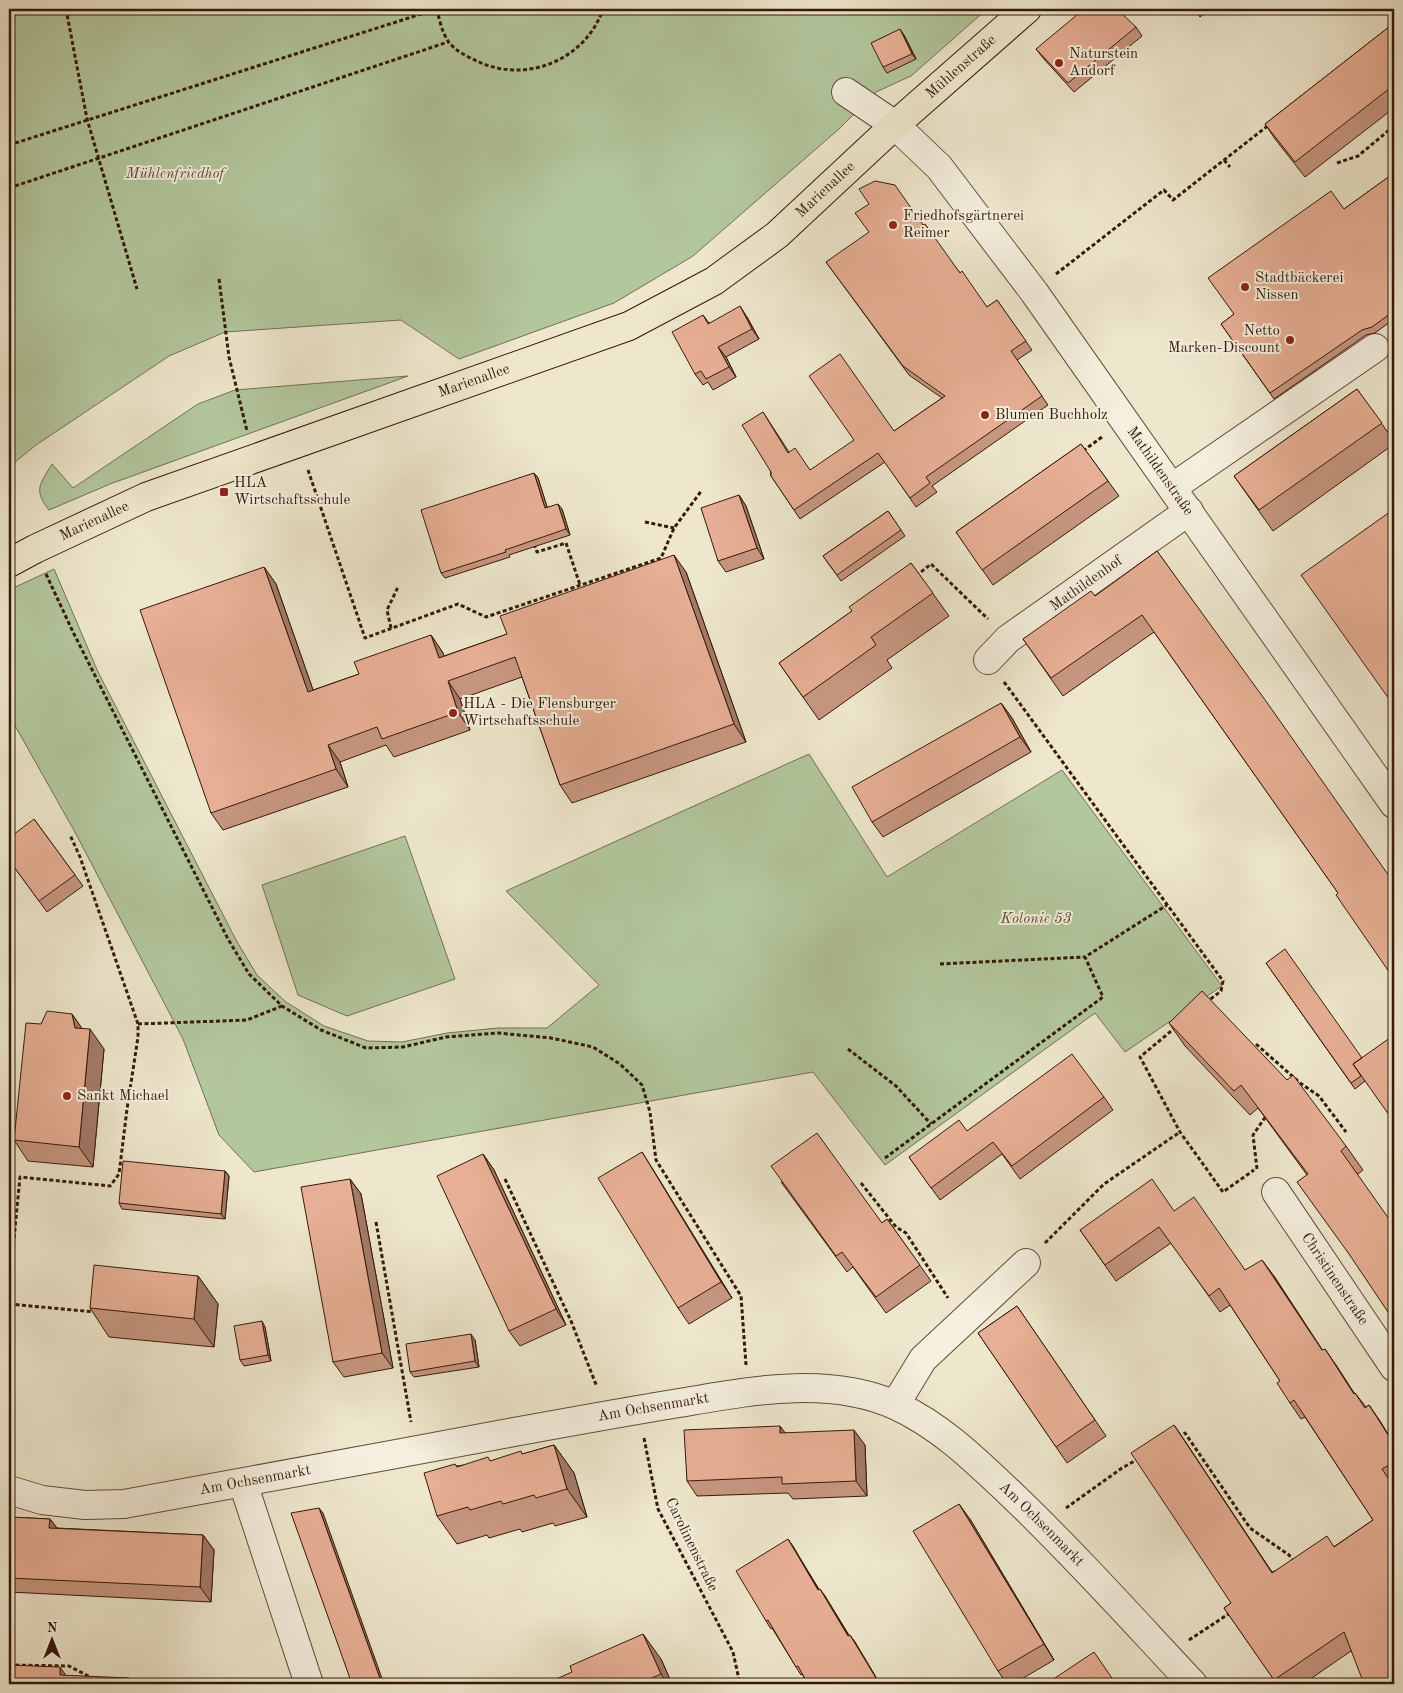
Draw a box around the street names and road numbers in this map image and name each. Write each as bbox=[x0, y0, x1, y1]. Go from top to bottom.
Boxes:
street label: Mühlenstraße bbox=[923, 32, 999, 102]
street label: Marienallee bbox=[793, 159, 858, 221]
street label: Marienallee bbox=[436, 361, 512, 400]
street label: Mathildenstraße bbox=[1124, 424, 1196, 518]
street label: Marienallee bbox=[57, 499, 131, 544]
street label: Mathildenhof bbox=[1047, 552, 1126, 614]
street label: Christinenstraße bbox=[1298, 1230, 1371, 1328]
street label: Am Ochsenmarkt bbox=[597, 1391, 710, 1424]
street label: Am Ochsenmarkt bbox=[198, 1463, 312, 1498]
street label: Am Ochsenmarkt bbox=[996, 1479, 1087, 1570]
street label: Carolinenstraße bbox=[662, 1496, 720, 1594]

